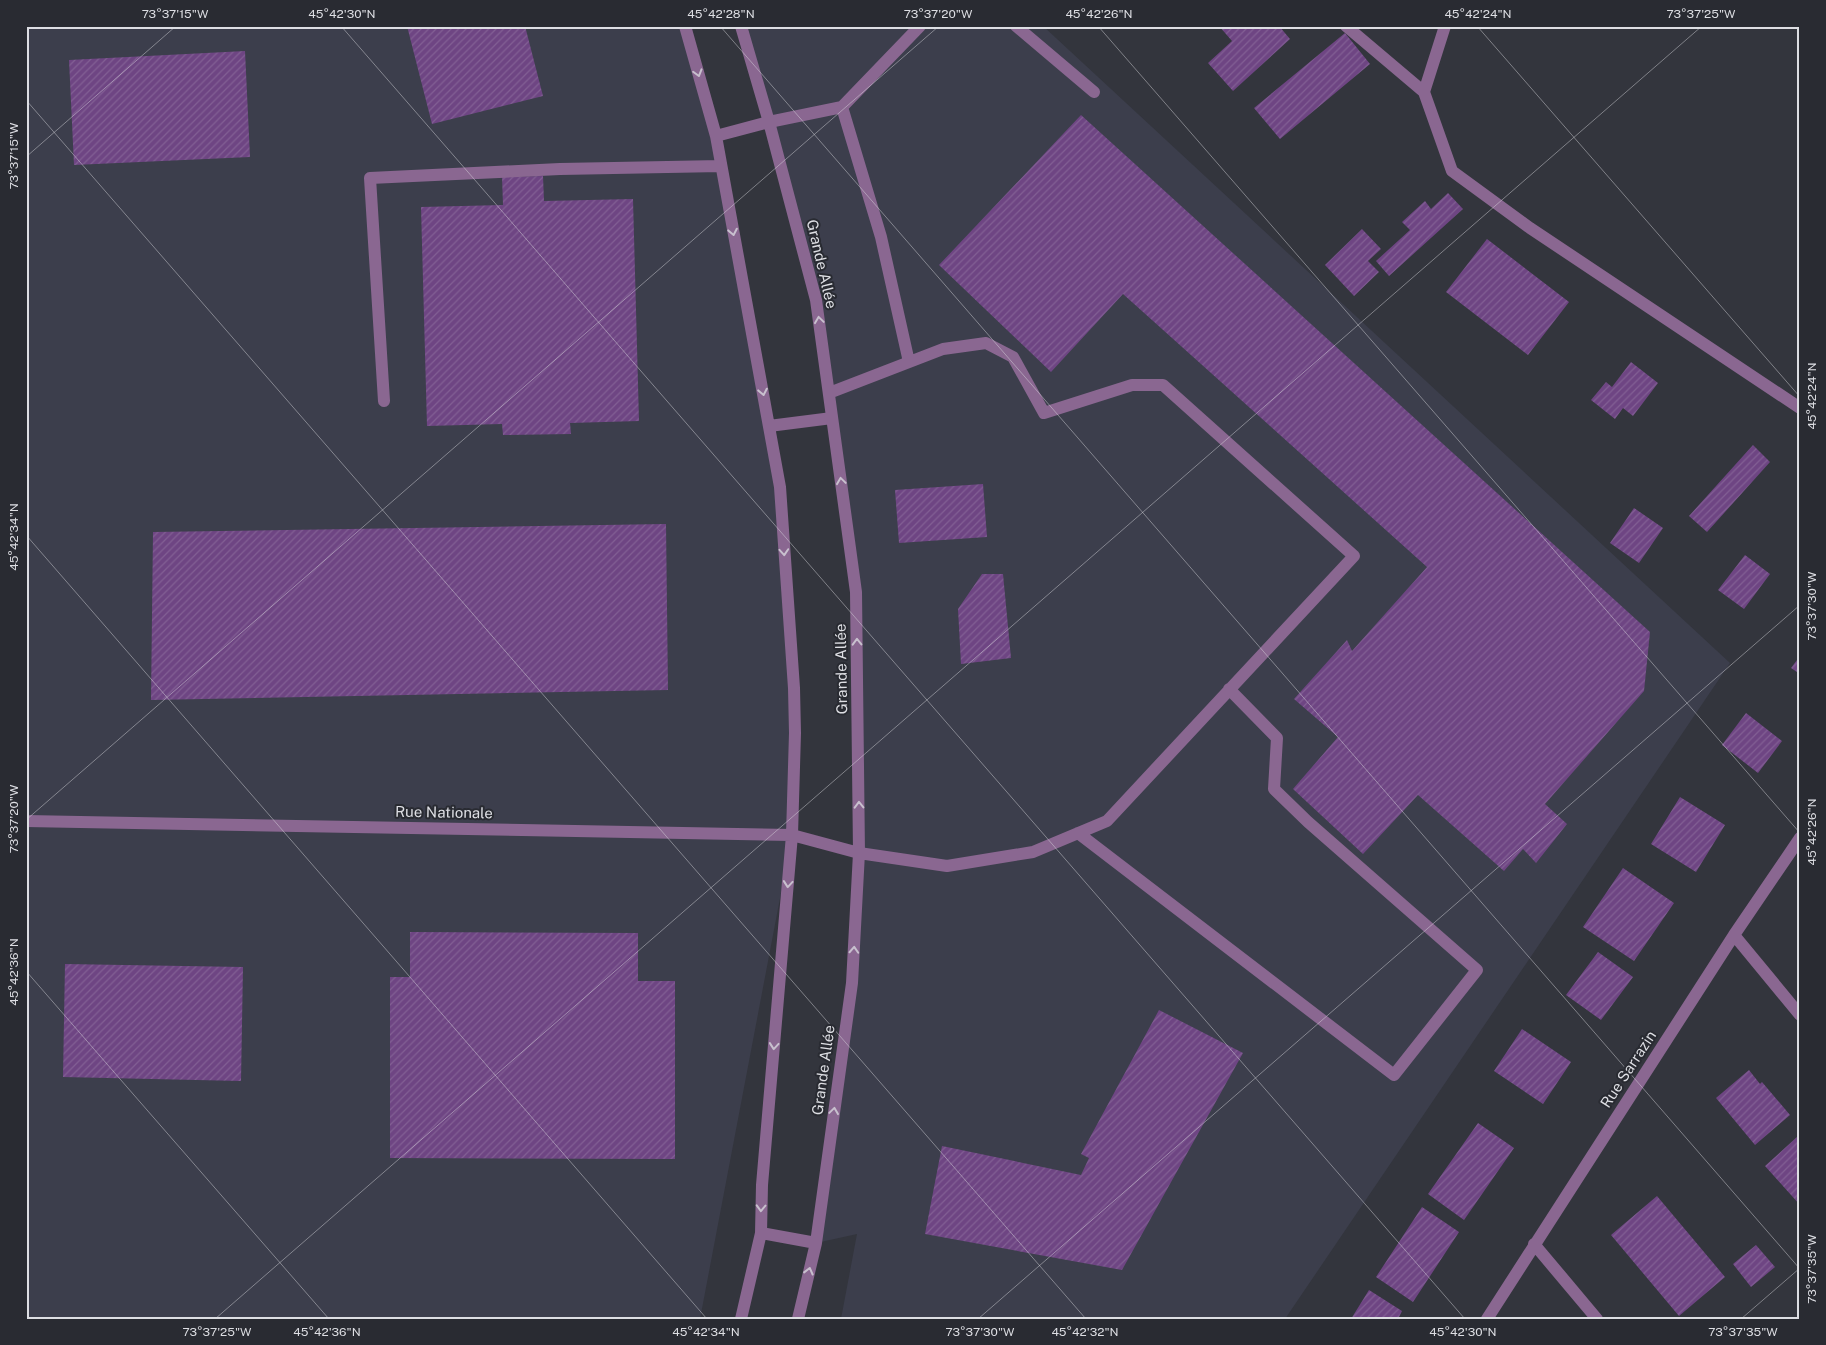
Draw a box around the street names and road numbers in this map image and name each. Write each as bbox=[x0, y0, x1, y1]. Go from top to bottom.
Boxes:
street label: Grande Allée bbox=[804, 218, 840, 310]
street label: Grande Allée bbox=[832, 624, 850, 714]
street label: Rue Nationale bbox=[395, 803, 493, 821]
street label: Grande Allée bbox=[808, 1024, 838, 1116]
street label: Rue Sarrazin bbox=[1597, 1027, 1659, 1111]

